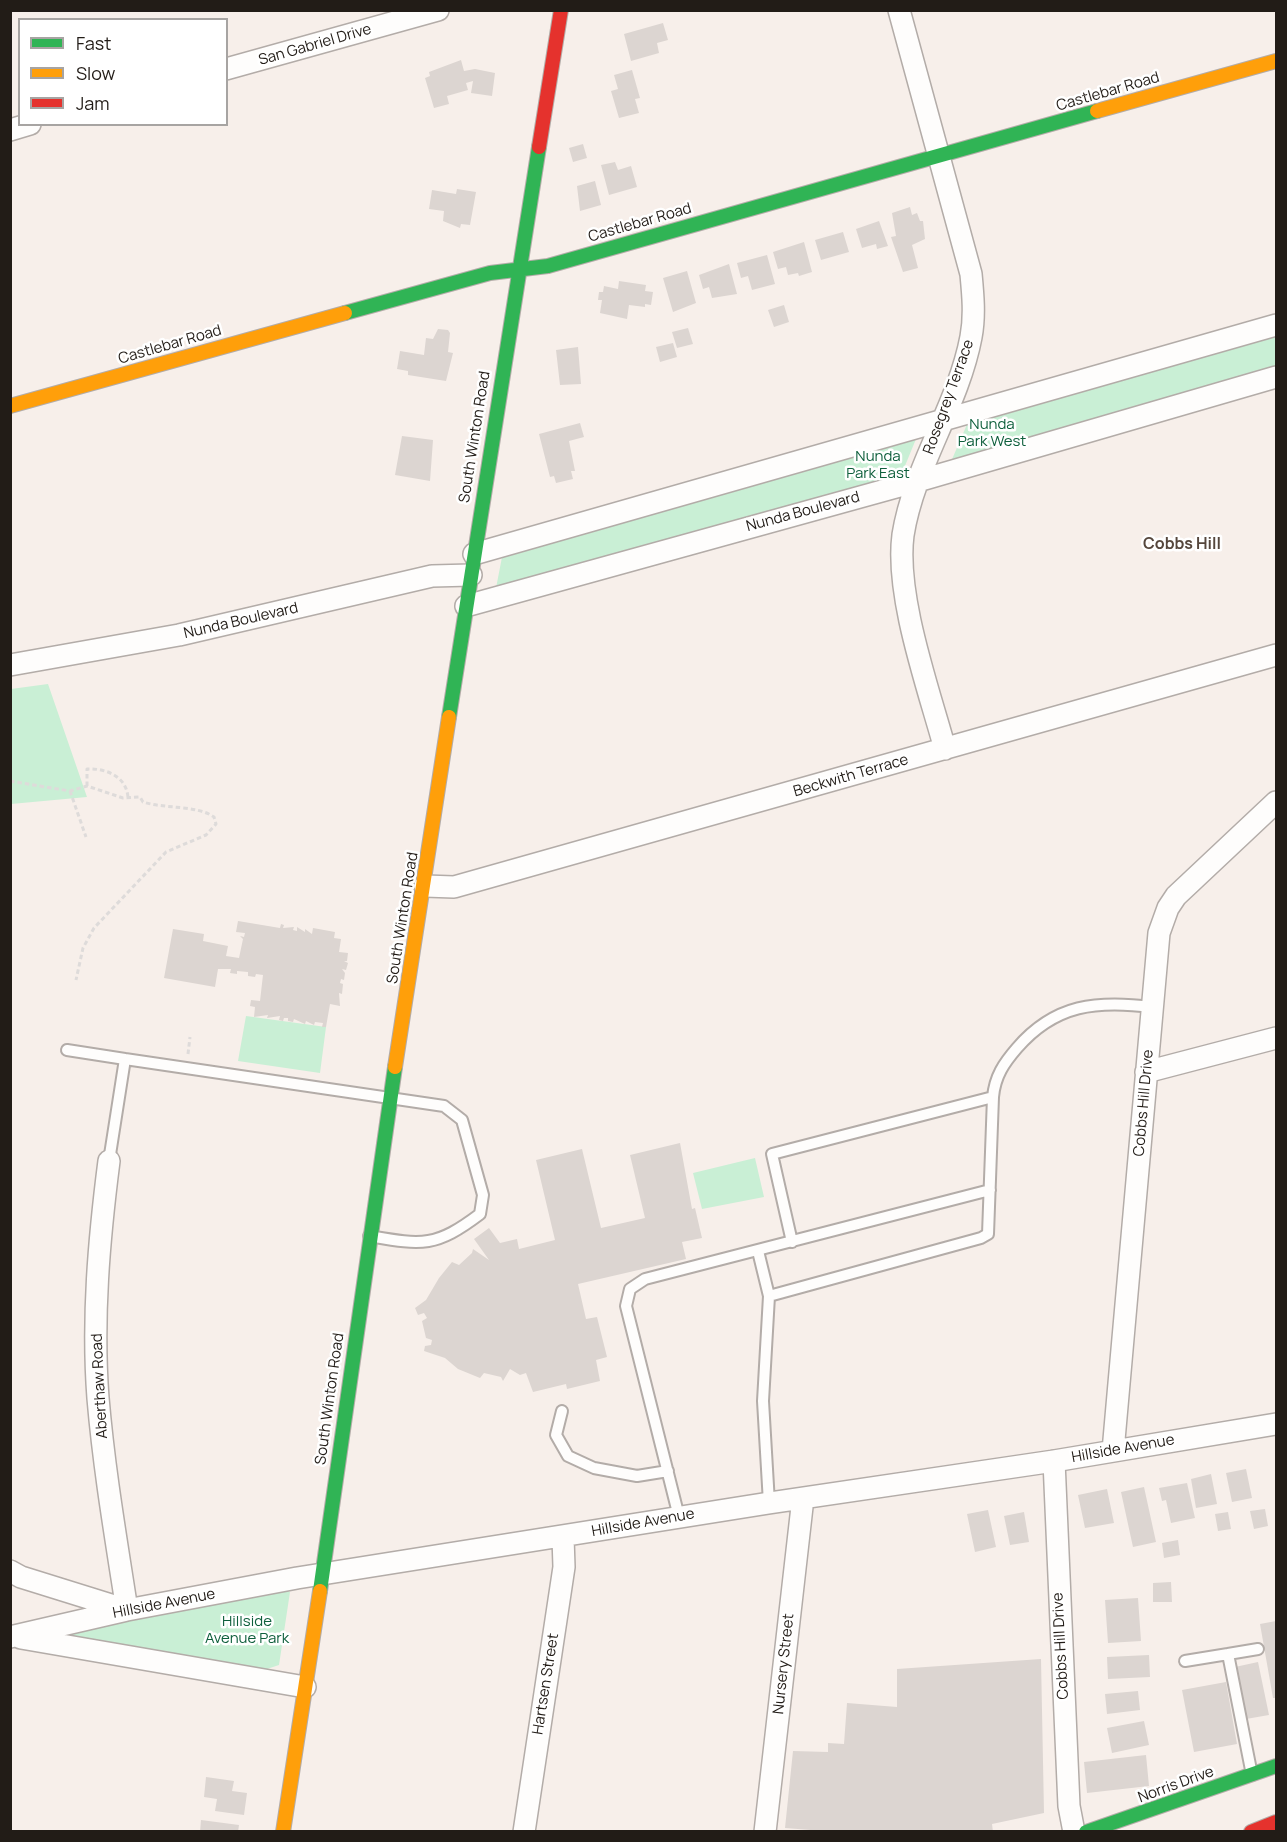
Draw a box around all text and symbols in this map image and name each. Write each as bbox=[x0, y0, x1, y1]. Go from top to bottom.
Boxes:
legend bbox=[18, 18, 228, 126]
street label: San Gabriel Drive bbox=[257, 20, 373, 70]
text: Fast bbox=[76, 31, 111, 55]
text: Slow bbox=[76, 61, 115, 85]
street label: Castlebar Road bbox=[1054, 69, 1162, 115]
text: Jam bbox=[76, 91, 110, 115]
street label: Castlebar Road bbox=[586, 200, 694, 246]
street label: Castlebar Road bbox=[116, 322, 224, 368]
street label: Rosegrey Terrace bbox=[920, 337, 978, 457]
street label: South Winton Road bbox=[456, 370, 494, 504]
park label: Nunda Park West bbox=[958, 416, 1026, 451]
park label: Nunda Park East bbox=[846, 448, 910, 483]
street label: Nunda Boulevard bbox=[744, 488, 862, 536]
district label: Cobbs Hill bbox=[1143, 535, 1221, 555]
street label: Nunda Boulevard bbox=[182, 599, 300, 643]
street label: Beckwith Terrace bbox=[791, 751, 911, 801]
street label: South Winton Road bbox=[384, 851, 422, 985]
street label: Cobbs Hill Drive bbox=[1130, 1049, 1158, 1157]
street label: South Winton Road bbox=[312, 1332, 348, 1466]
street label: Aberthaw Road bbox=[88, 1333, 112, 1439]
street label: Hillside Avenue bbox=[1070, 1431, 1176, 1467]
street label: Hillside Avenue bbox=[590, 1505, 696, 1541]
street label: Hillside Avenue bbox=[111, 1585, 217, 1623]
street label: Cobbs Hill Drive bbox=[1049, 1592, 1073, 1700]
park label: Hillside Avenue Park bbox=[205, 1613, 289, 1648]
street label: Nursery Street bbox=[770, 1613, 798, 1715]
street label: Hartsen Street bbox=[529, 1632, 563, 1736]
street label: Norris Drive bbox=[1136, 1763, 1216, 1807]

